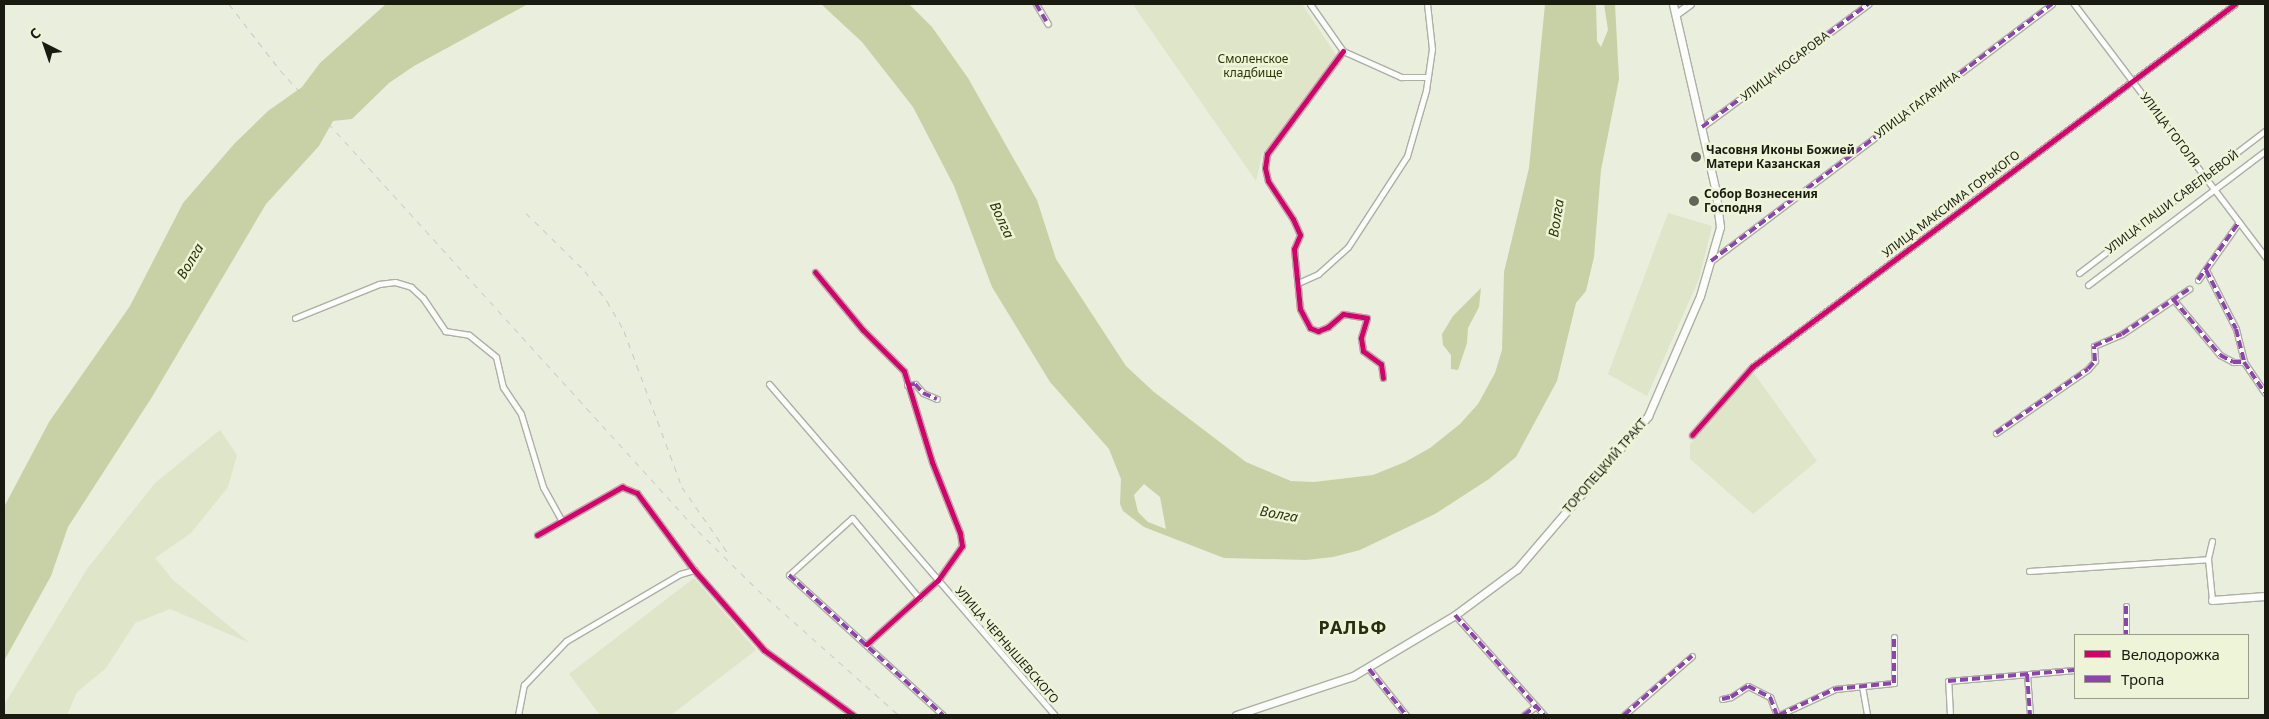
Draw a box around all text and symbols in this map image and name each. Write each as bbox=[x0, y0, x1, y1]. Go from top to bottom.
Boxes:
north arrow bbox=[20, 20, 70, 70]
text: С bbox=[25, 23, 44, 43]
street label: УЛИЦА КОСАРОВА bbox=[1738, 28, 1832, 104]
park label: Смоленское кладбище bbox=[1218, 52, 1288, 80]
street label: УЛИЦА ГАГАРИНА bbox=[1872, 69, 1962, 141]
street label: УЛИЦА ГОГОЛЯ bbox=[2137, 90, 2203, 170]
place label: Часовня Иконы Божией Матери Казанская bbox=[1706, 143, 1855, 171]
street label: УЛИЦА ПАШИ САВЕЛЬЕВОЙ bbox=[2103, 147, 2241, 257]
street label: УЛИЦА МАКСИМА ГОРЬКОГО bbox=[1879, 148, 2023, 260]
marker: Часовня Иконы Божией Матери Казанская bbox=[1690, 151, 1702, 163]
place label: Собор Вознесения Господня bbox=[1704, 187, 1818, 215]
marker: Собор Вознесения Господня bbox=[1688, 195, 1700, 207]
water label: Волга bbox=[1545, 198, 1567, 238]
water label: Волга bbox=[986, 199, 1018, 241]
water label: Волга bbox=[173, 240, 207, 282]
street label: ТОРОПЕЦКИЙ ТРАКТ bbox=[1560, 416, 1650, 516]
water label: Волга bbox=[1259, 502, 1299, 526]
street label: УЛИЦА ЧЕРНЫШЕВСКОГО bbox=[952, 583, 1062, 707]
district label: РАЛЬФ bbox=[1318, 616, 1388, 638]
legend bbox=[2074, 634, 2249, 699]
text: Велодорожка bbox=[2121, 644, 2220, 664]
text: Тропа bbox=[2121, 669, 2164, 689]

